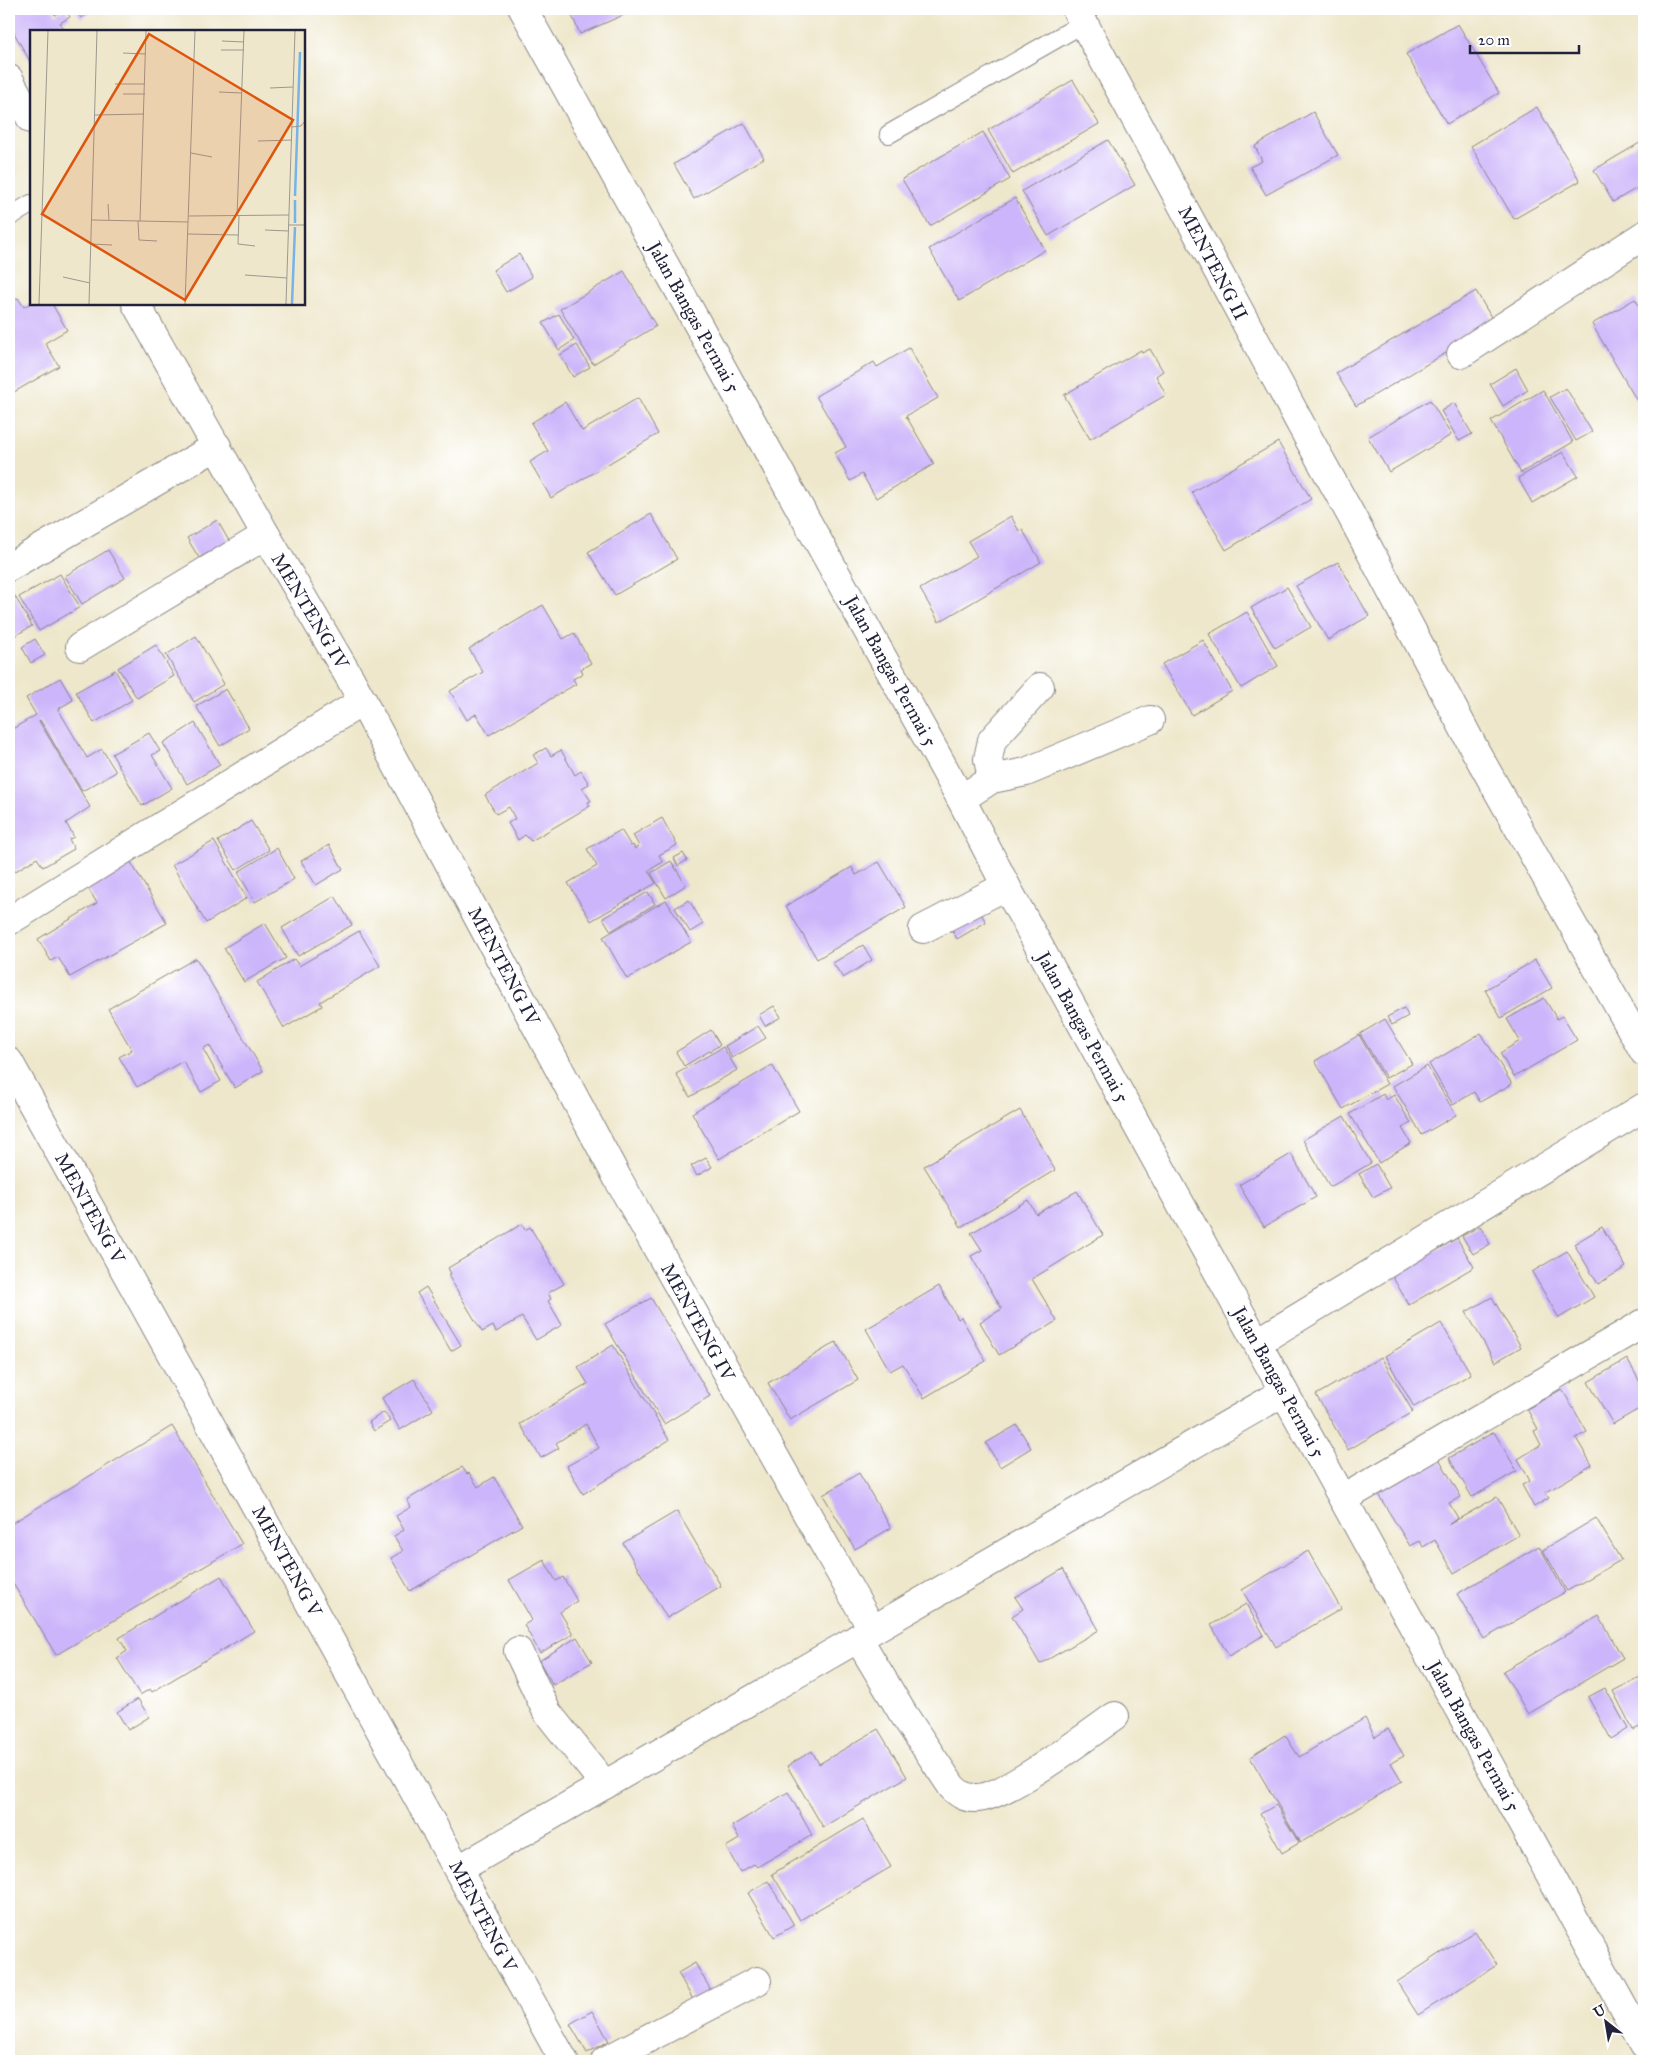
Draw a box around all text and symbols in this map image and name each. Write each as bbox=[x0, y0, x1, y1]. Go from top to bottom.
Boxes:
scale bar bbox=[1470, 22, 1579, 54]
inset map bbox=[30, 30, 305, 305]
text: 20 m bbox=[1478, 31, 1510, 49]
street label: MENTENG II bbox=[1173, 202, 1253, 324]
street label: Jalan Bangas Permai 5 bbox=[641, 236, 745, 397]
street label: MENTENG IV bbox=[266, 549, 354, 674]
street label: Jalan Bangas Permai 5 bbox=[838, 590, 942, 751]
street label: MENTENG IV bbox=[463, 903, 545, 1030]
street label: Jalan Bangas Permai 5 bbox=[1030, 946, 1134, 1107]
street label: MENTENG V bbox=[50, 1149, 130, 1268]
street label: MENTENG IV bbox=[656, 1259, 740, 1386]
street label: Jalan Bangas Permai 5 bbox=[1226, 1301, 1330, 1462]
street label: MENTENG V bbox=[247, 1502, 327, 1621]
street label: Jalan Bangas Permai 5 bbox=[1421, 1655, 1525, 1816]
street label: MENTENG V bbox=[444, 1856, 522, 1976]
north arrow bbox=[1580, 1998, 1630, 2048]
text: U bbox=[1590, 2001, 1609, 2021]

